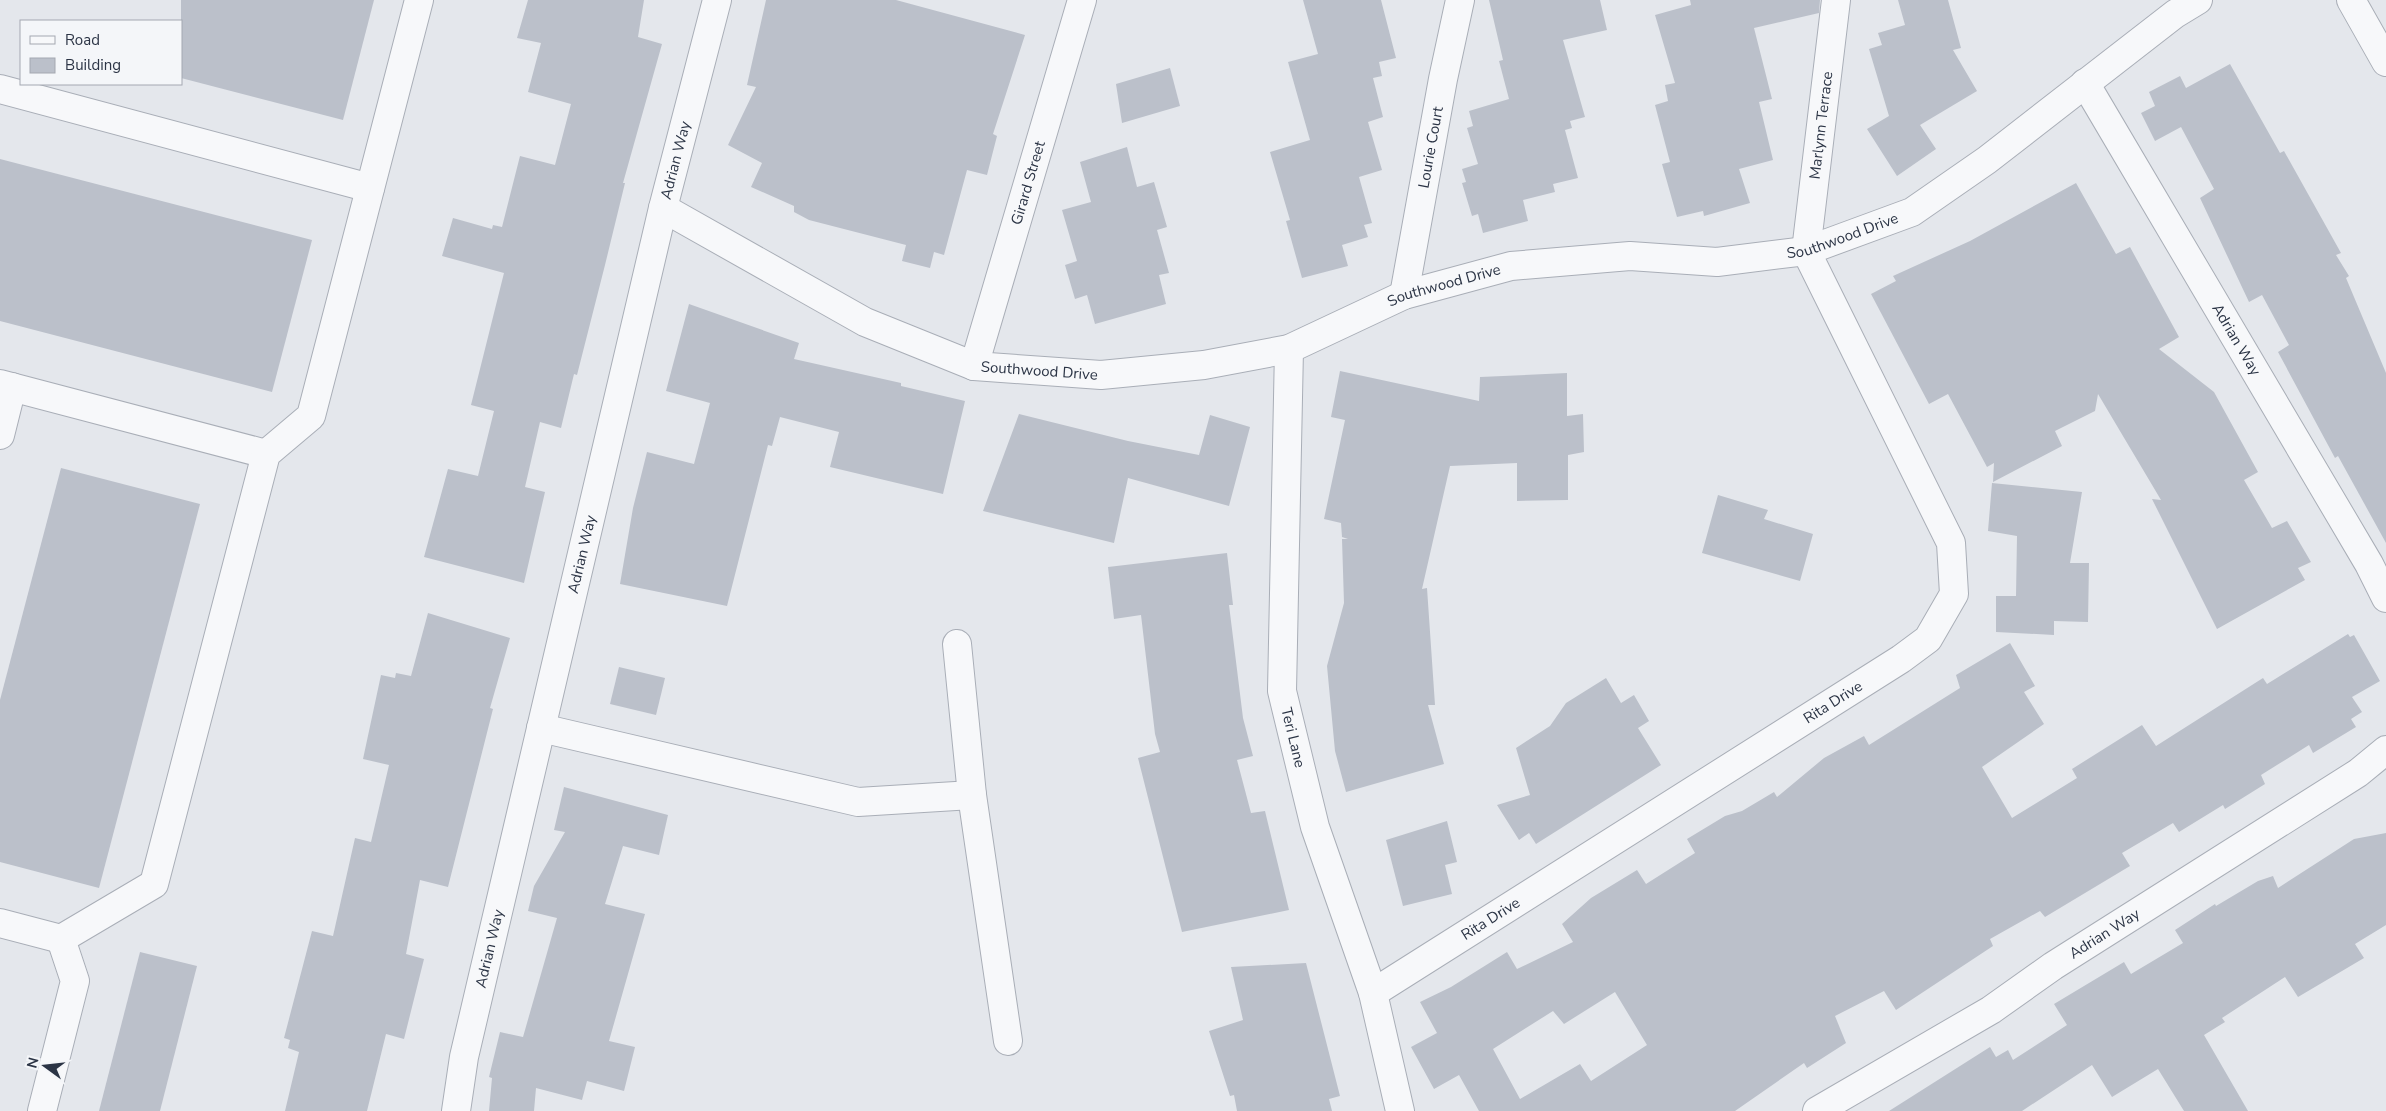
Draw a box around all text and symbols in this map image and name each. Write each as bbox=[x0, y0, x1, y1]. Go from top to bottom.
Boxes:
legend bbox=[20, 20, 182, 85]
text: Road bbox=[65, 30, 100, 50]
text: Building bbox=[65, 55, 121, 75]
street label: Marlynn Terrace bbox=[1805, 70, 1837, 180]
street label: Lourie Court bbox=[1413, 104, 1448, 190]
street label: Adrian Way bbox=[656, 119, 695, 201]
street label: Girard Street bbox=[1006, 138, 1050, 227]
street label: Southwood Drive bbox=[1785, 208, 1901, 263]
street label: Southwood Drive bbox=[1384, 259, 1503, 311]
street label: Adrian Way bbox=[2208, 300, 2266, 379]
street label: Southwood Drive bbox=[980, 357, 1098, 385]
street label: Adrian Way bbox=[563, 513, 601, 595]
street label: Rita Drive bbox=[1799, 676, 1866, 728]
street label: Teri Lane bbox=[1276, 705, 1310, 770]
street label: Rita Drive bbox=[1457, 893, 1524, 945]
street label: Adrian Way bbox=[2065, 903, 2144, 963]
street label: Adrian Way bbox=[471, 907, 508, 990]
north arrow bbox=[20, 1041, 70, 1091]
text: N bbox=[22, 1055, 43, 1070]

